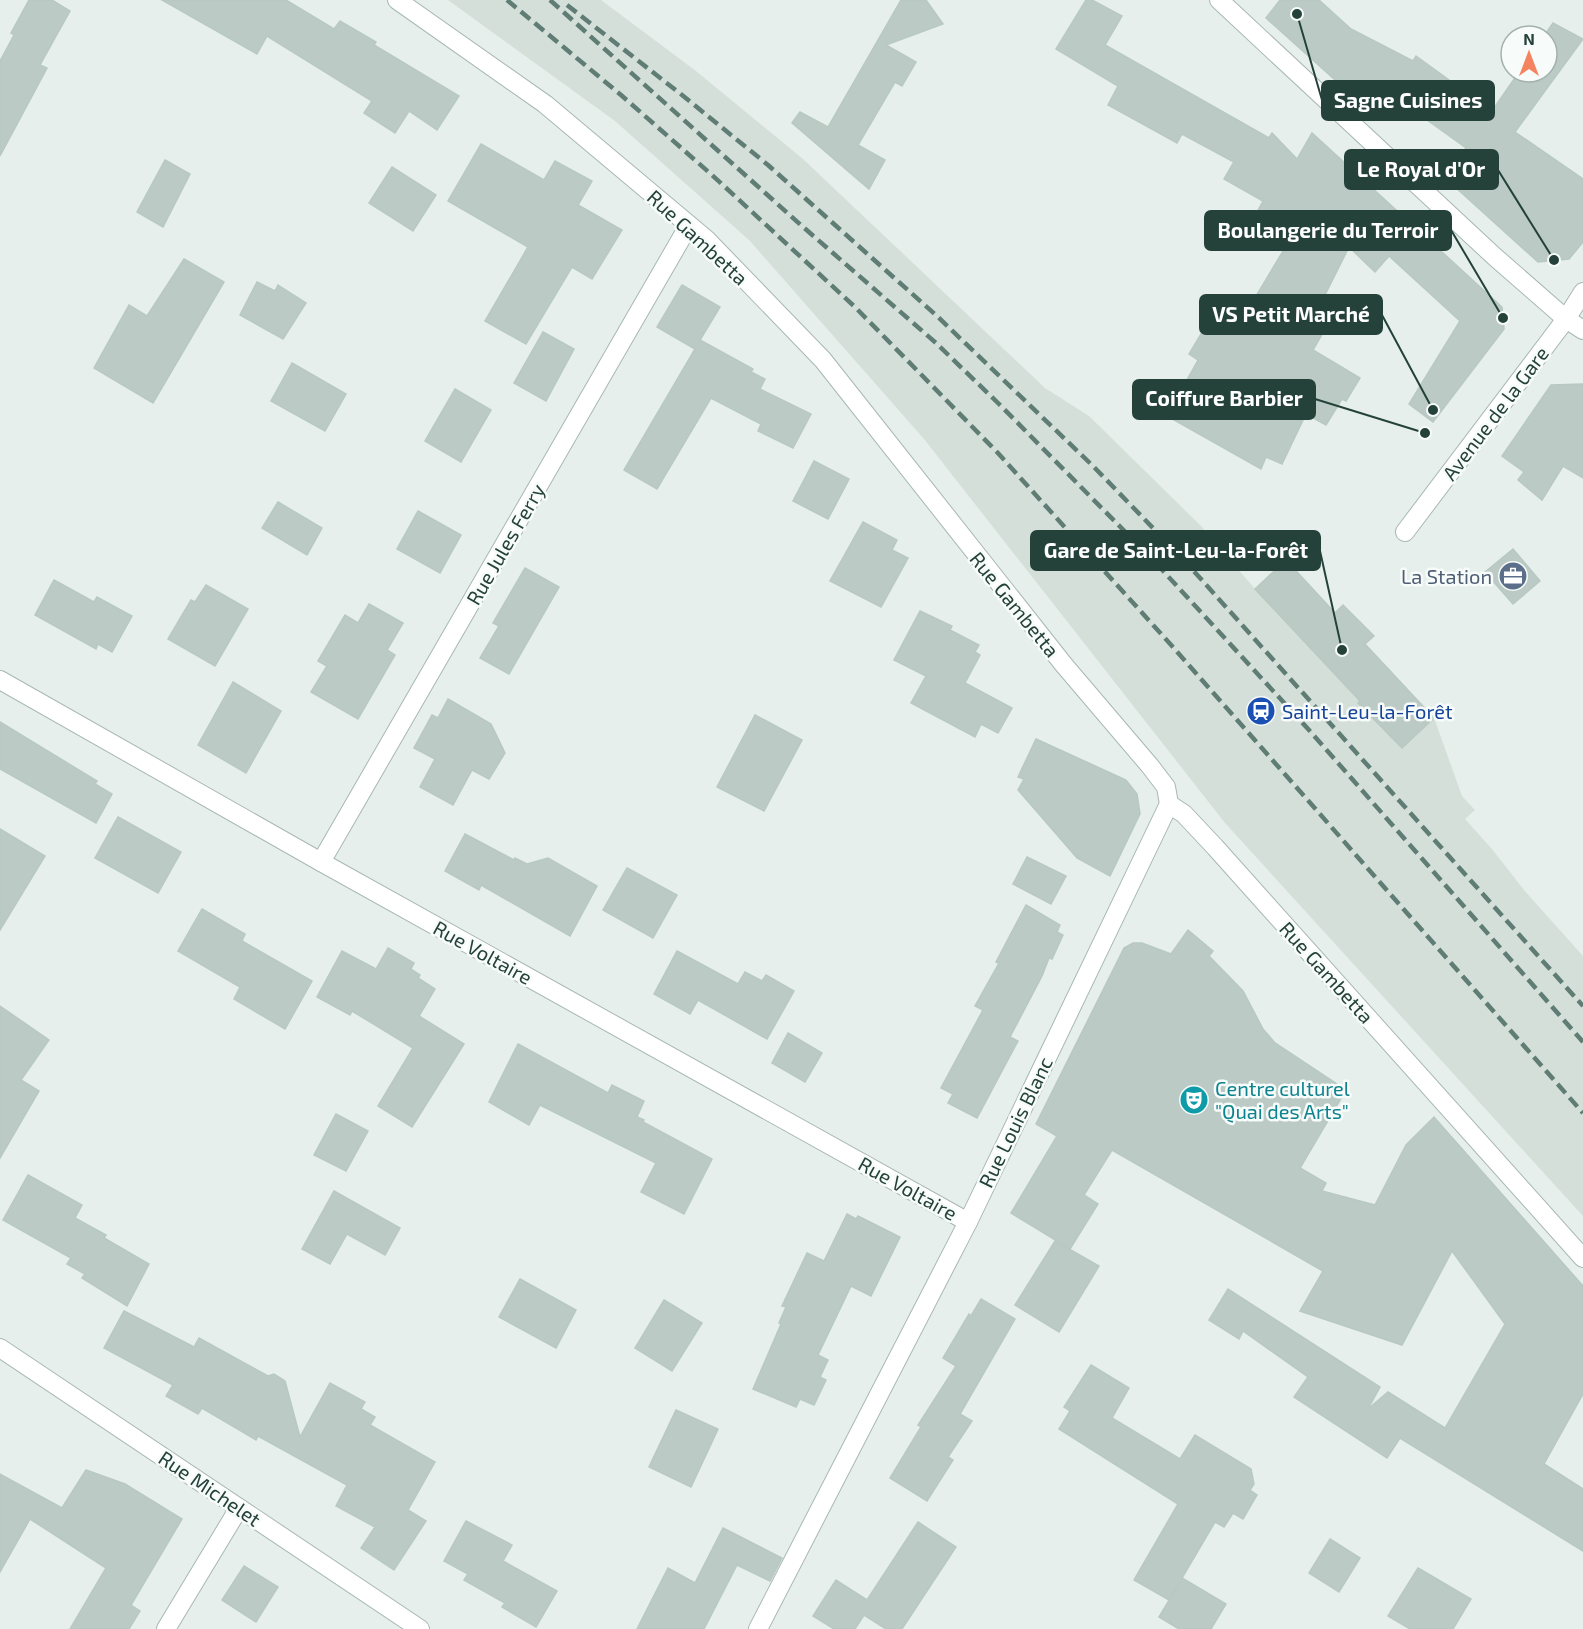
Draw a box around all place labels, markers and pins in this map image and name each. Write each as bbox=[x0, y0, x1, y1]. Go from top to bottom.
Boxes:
callout: Sagne Cuisines bbox=[1322, 81, 1494, 120]
callout: Le Royal d'Or bbox=[1345, 150, 1498, 189]
callout: Boulangerie du Terroir bbox=[1205, 211, 1451, 250]
callout: VS Petit Marché bbox=[1200, 295, 1382, 334]
callout: Coiffure Barbier bbox=[1133, 380, 1315, 419]
callout: Gare de Saint-Leu-la-Forêt bbox=[1031, 531, 1320, 570]
office icon: La Station bbox=[1497, 560, 1529, 592]
place label: La Station bbox=[1401, 564, 1492, 588]
station icon: Saint-Leu-la-Forêt bbox=[1245, 695, 1277, 727]
place label: Saint-Leu-la-Forêt bbox=[1282, 699, 1453, 723]
place label: Centre culturel "Quai des Arts" bbox=[1215, 1076, 1350, 1123]
theatre icon: Centre culturel "Quai des Arts" bbox=[1178, 1084, 1210, 1116]

